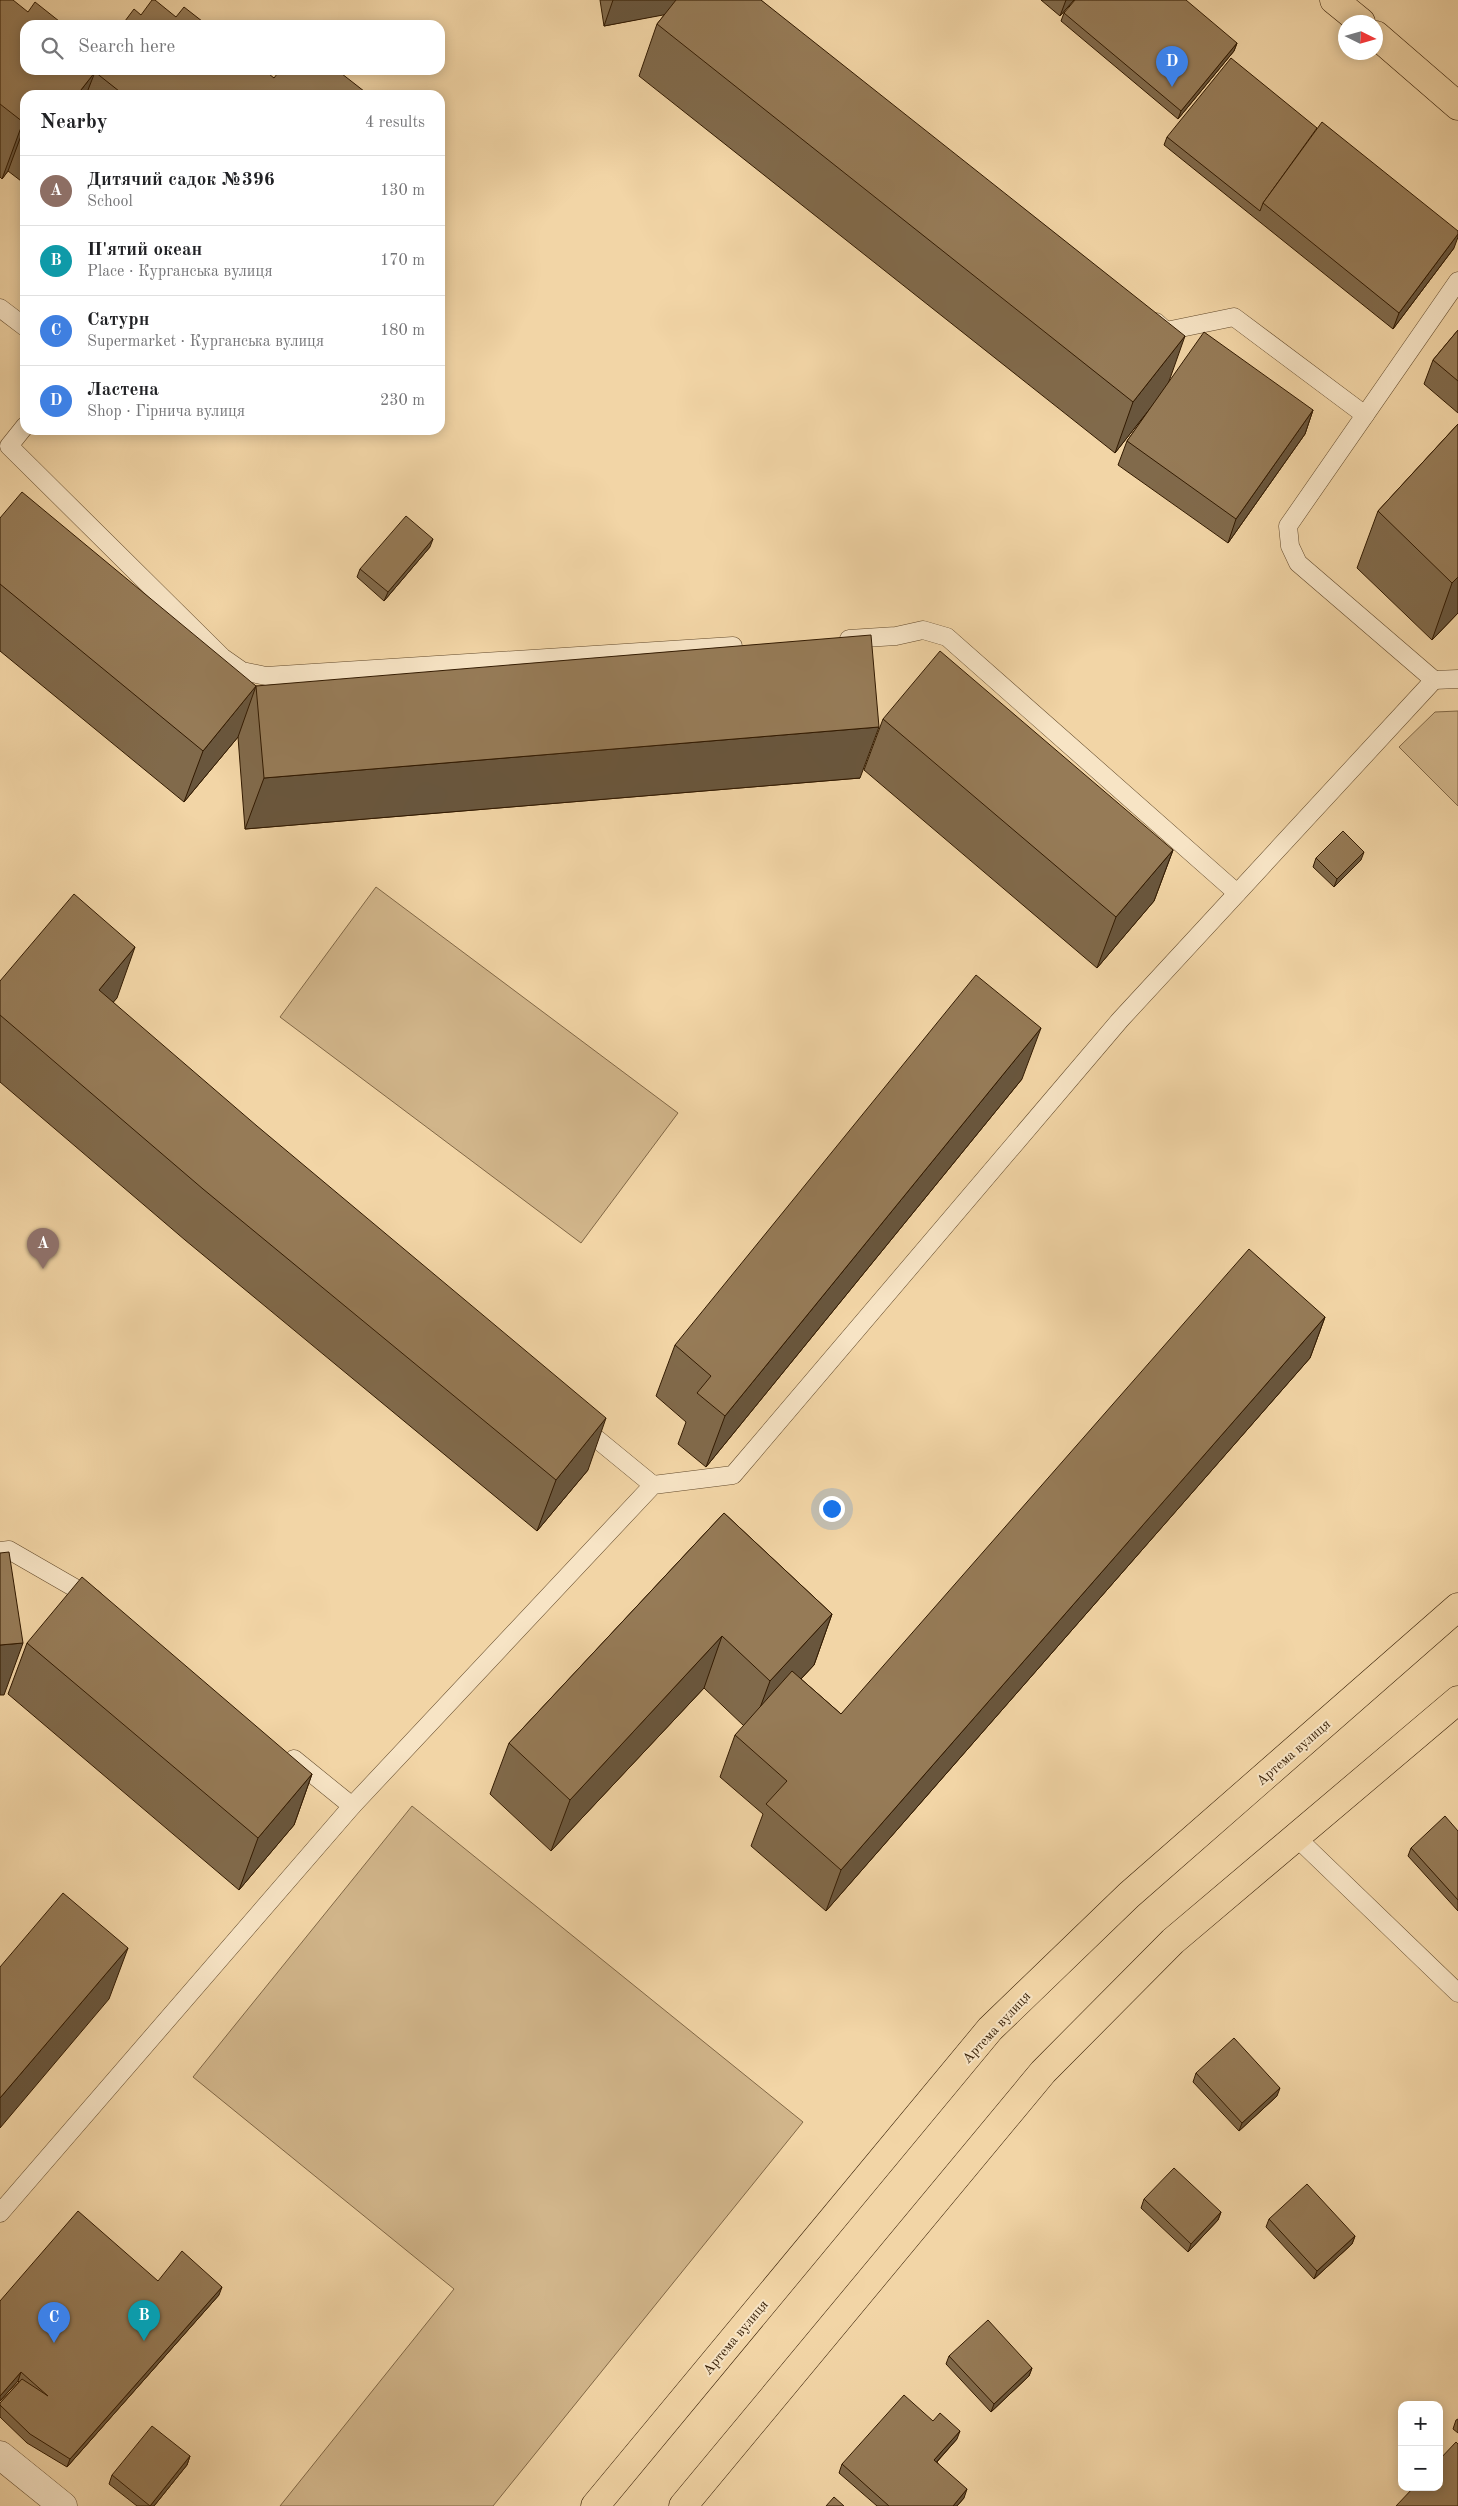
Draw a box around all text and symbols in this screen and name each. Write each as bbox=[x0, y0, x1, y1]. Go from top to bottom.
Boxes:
north arrow bbox=[1338, 15, 1383, 60]
search box bbox=[20, 20, 445, 75]
icon: search bbox=[38, 34, 66, 62]
text: Search here bbox=[78, 38, 175, 57]
pin: D bbox=[1156, 46, 1188, 87]
text: Nearby bbox=[40, 112, 108, 133]
text: 4 results bbox=[365, 115, 425, 131]
text: Дитячий садок №396 bbox=[87, 171, 275, 190]
text: A bbox=[50, 183, 62, 199]
text: 130 m bbox=[380, 183, 425, 199]
text: School bbox=[87, 194, 133, 210]
text: П'ятий океан bbox=[87, 241, 202, 260]
text: B bbox=[50, 253, 62, 269]
text: 170 m bbox=[380, 253, 425, 269]
text: Place · Курганська вулиця bbox=[87, 264, 272, 280]
text: Сатурн bbox=[87, 311, 149, 330]
text: C bbox=[51, 323, 61, 339]
text: 180 m bbox=[380, 323, 425, 339]
text: Supermarket · Курганська вулиця bbox=[87, 334, 324, 350]
text: Ластена bbox=[87, 381, 159, 400]
text: D bbox=[50, 393, 62, 409]
text: 230 m bbox=[380, 393, 425, 409]
text: Shop · Гірнича вулиця bbox=[87, 404, 245, 420]
pin: A bbox=[27, 1228, 59, 1269]
your location bbox=[819, 1496, 845, 1522]
street label: Артема вулиця bbox=[1254, 1717, 1333, 1788]
street label: Артема вулиця bbox=[960, 1989, 1033, 2066]
street label: Артема вулиця bbox=[701, 2298, 771, 2378]
pin: B bbox=[128, 2300, 160, 2341]
pin: C bbox=[38, 2302, 70, 2343]
map controls bbox=[1398, 2401, 1443, 2491]
button: + bbox=[1398, 2401, 1443, 2446]
button: − bbox=[1398, 2446, 1443, 2491]

